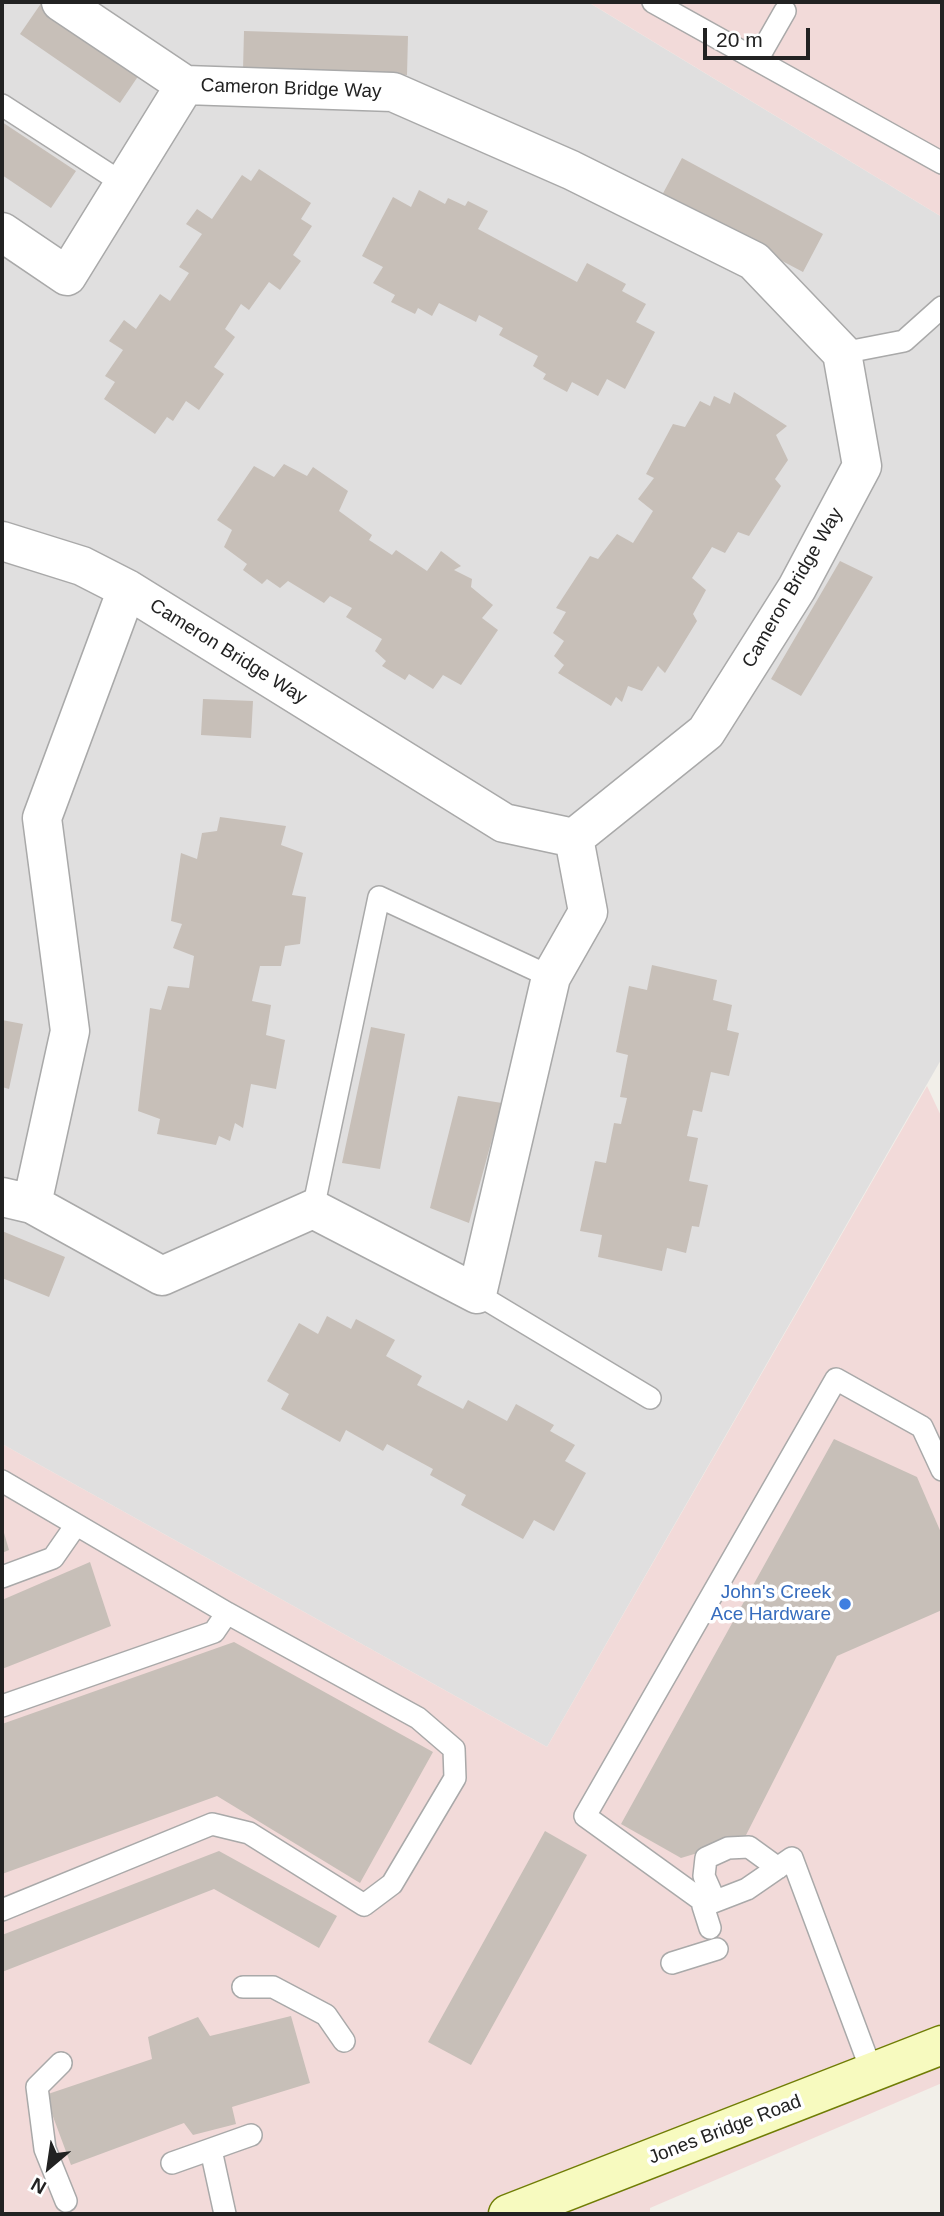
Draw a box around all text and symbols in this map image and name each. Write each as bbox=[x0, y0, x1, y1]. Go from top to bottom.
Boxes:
scale bar bbox=[706, 14, 813, 58]
text: 20 m bbox=[716, 28, 763, 51]
street label: Cameron Bridge Way bbox=[200, 74, 382, 104]
street label: Cameron Bridge Way bbox=[738, 504, 848, 672]
street label: Cameron Bridge Way bbox=[145, 594, 311, 710]
place label: John's Creek Ace Hardware bbox=[711, 1582, 831, 1626]
marker: John's Creek Ace Hardware bbox=[837, 1596, 853, 1612]
street label: Jones Bridge Road bbox=[645, 2090, 805, 2170]
north arrow bbox=[14, 2132, 84, 2202]
text: N bbox=[27, 2173, 50, 2198]

